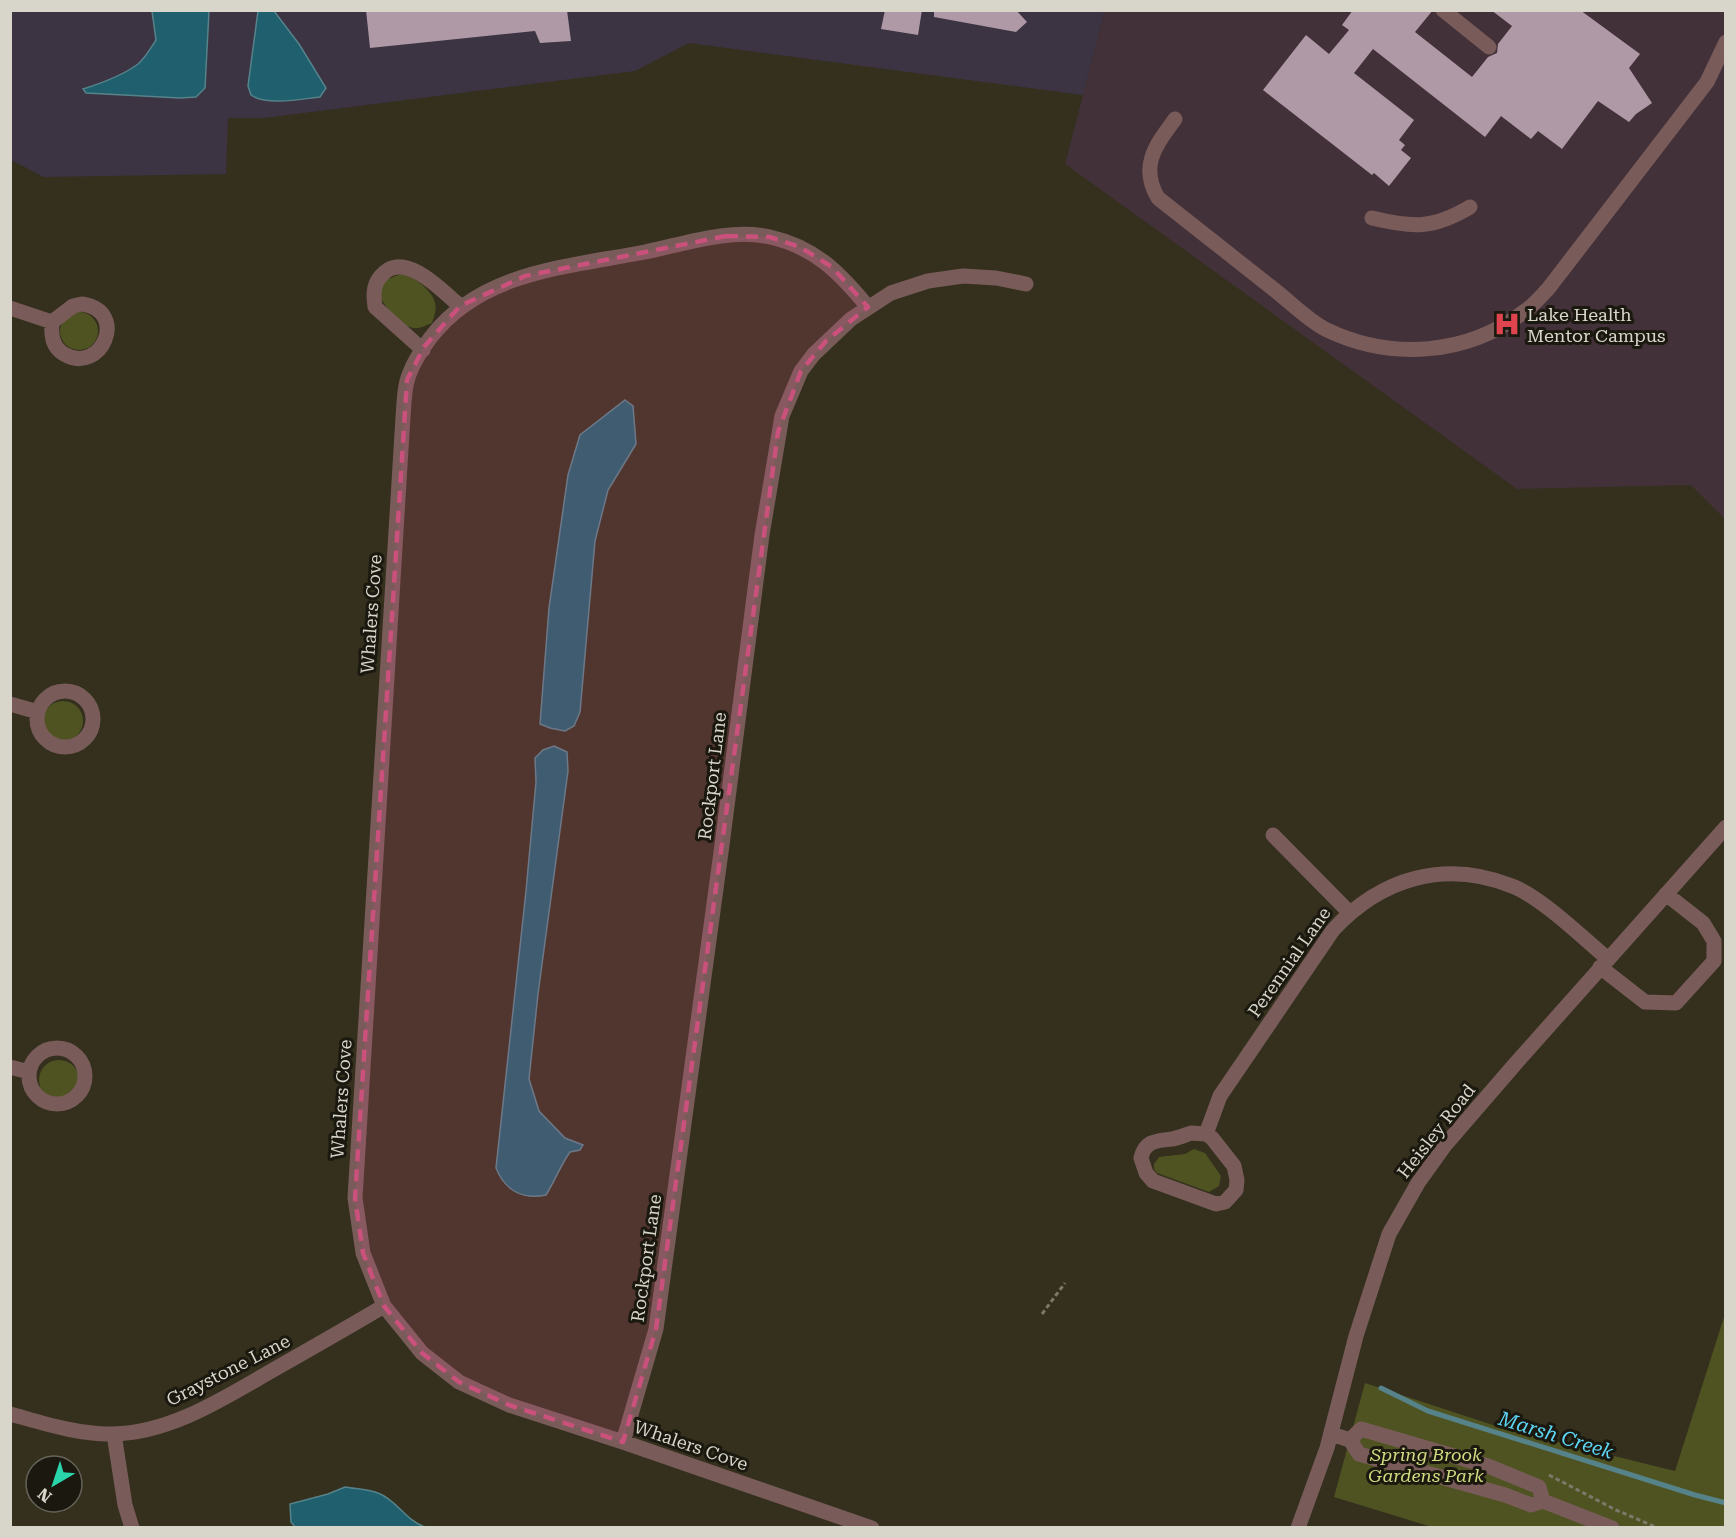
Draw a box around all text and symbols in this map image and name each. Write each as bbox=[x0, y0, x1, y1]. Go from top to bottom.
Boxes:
place label: Lake Health Mentor Campus bbox=[1527, 304, 1666, 346]
hospital icon: Lake Health Mentor Campus bbox=[1492, 309, 1522, 339]
street label: Whalers Cove bbox=[356, 554, 386, 674]
street label: Rockport Lane bbox=[694, 711, 730, 841]
street label: Perennial Lane bbox=[1243, 903, 1335, 1021]
street label: Whalers Cove bbox=[326, 1039, 356, 1159]
street label: Heisley Road bbox=[1393, 1079, 1480, 1182]
street label: Rockport Lane bbox=[627, 1193, 665, 1323]
street label: Graystone Lane bbox=[163, 1330, 293, 1410]
water label: Marsh Creek bbox=[1495, 1406, 1616, 1464]
street label: Whalers Cove bbox=[631, 1416, 751, 1474]
park label: Spring Brook Gardens Park bbox=[1368, 1444, 1484, 1486]
north arrow bbox=[24, 1454, 84, 1514]
text: N bbox=[34, 1484, 56, 1507]

